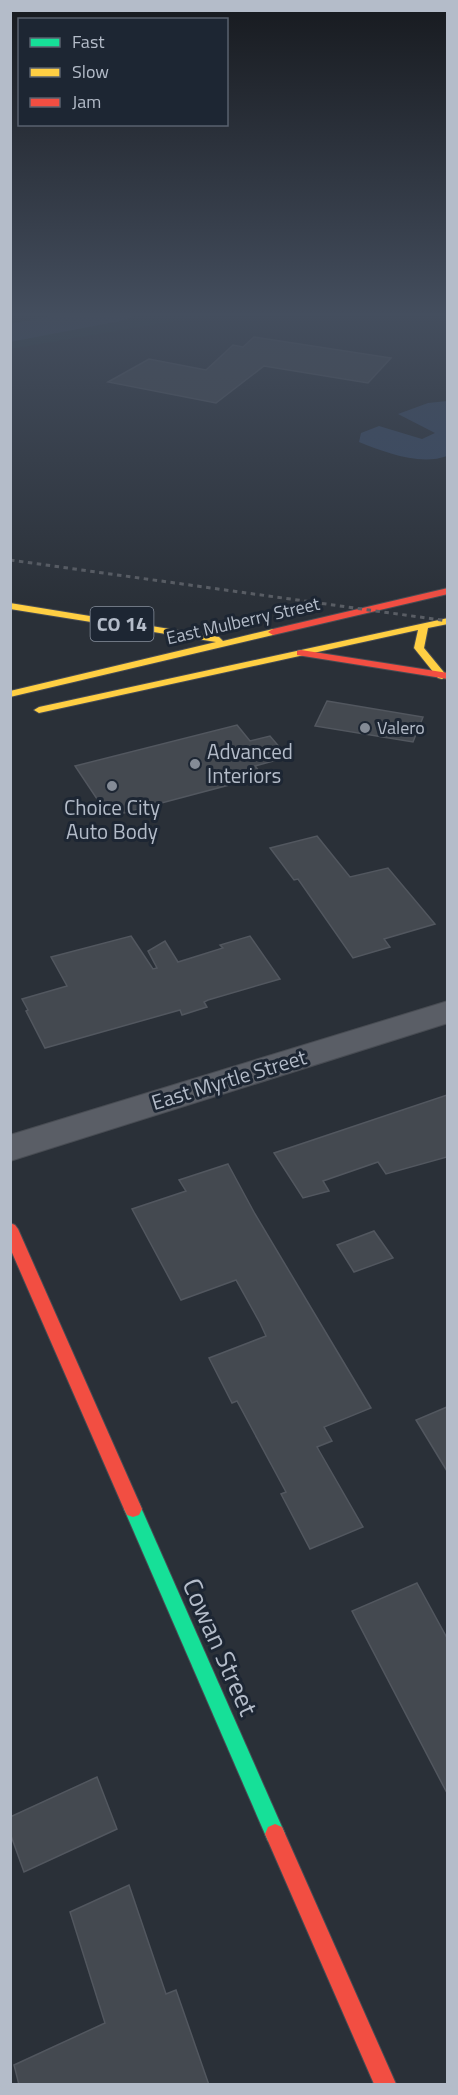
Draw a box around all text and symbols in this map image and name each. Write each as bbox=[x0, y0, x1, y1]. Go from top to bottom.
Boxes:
legend bbox=[18, 18, 228, 126]
text: Fast bbox=[72, 28, 105, 55]
text: Slow bbox=[72, 58, 109, 85]
text: Jam bbox=[72, 88, 101, 115]
street label: East Mulberry Street bbox=[164, 590, 323, 651]
road number: CO 14 bbox=[90, 607, 154, 641]
place label: Valero bbox=[377, 714, 425, 741]
marker: Valero bbox=[358, 721, 372, 735]
place label: Advanced Interiors bbox=[207, 735, 293, 791]
marker: Advanced Interiors bbox=[188, 757, 202, 771]
marker: Choice City Auto Body bbox=[105, 779, 119, 793]
place label: Choice City Auto Body bbox=[64, 791, 160, 847]
street label: East Myrtle Street bbox=[147, 1040, 311, 1118]
street label: Cowan Street bbox=[173, 1572, 268, 1722]

